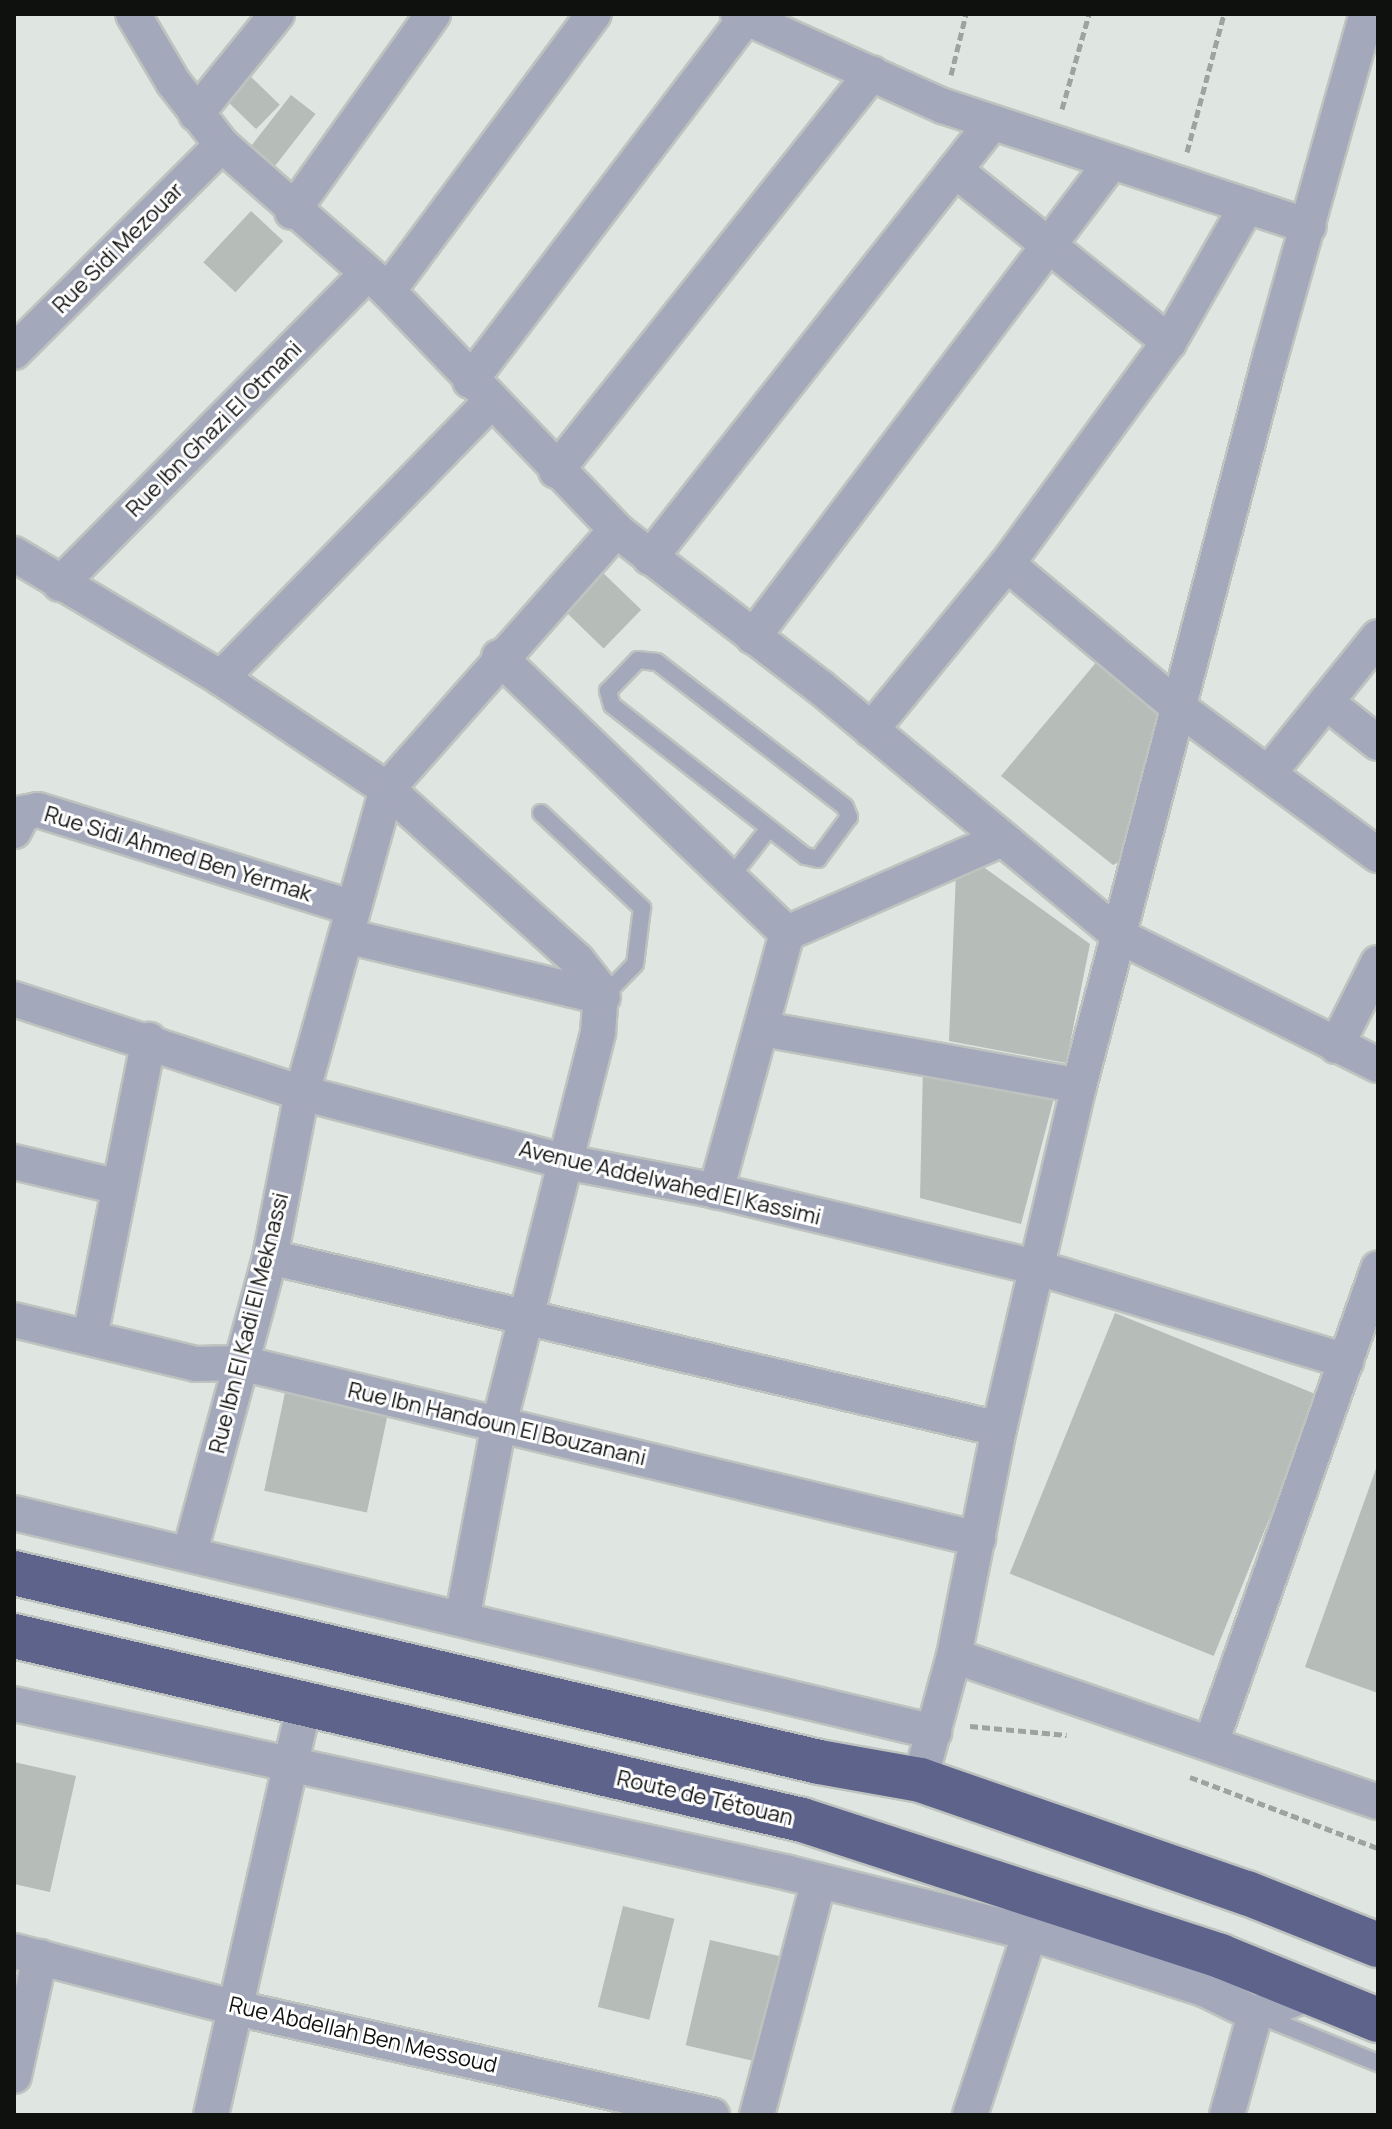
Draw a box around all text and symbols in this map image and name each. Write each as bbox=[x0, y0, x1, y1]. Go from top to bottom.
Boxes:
street label: Rue Sidi Mezouar bbox=[47, 177, 189, 319]
street label: Rue Ibn Ghazi El Otmani bbox=[121, 336, 307, 522]
street label: Rue Sidi Ahmed Ben Yermak bbox=[41, 801, 315, 907]
street label: Avenue Addelwahed El Kassimi bbox=[517, 1135, 823, 1231]
street label: Rue Ibn El Kadi El Meknassi bbox=[204, 1190, 294, 1456]
street label: Rue Ibn Handoun El Bouzanani bbox=[345, 1377, 649, 1471]
street label: Route de Tétouan bbox=[614, 1765, 796, 1831]
street label: Rue Abdellah Ben Messoud bbox=[227, 1991, 499, 2079]

